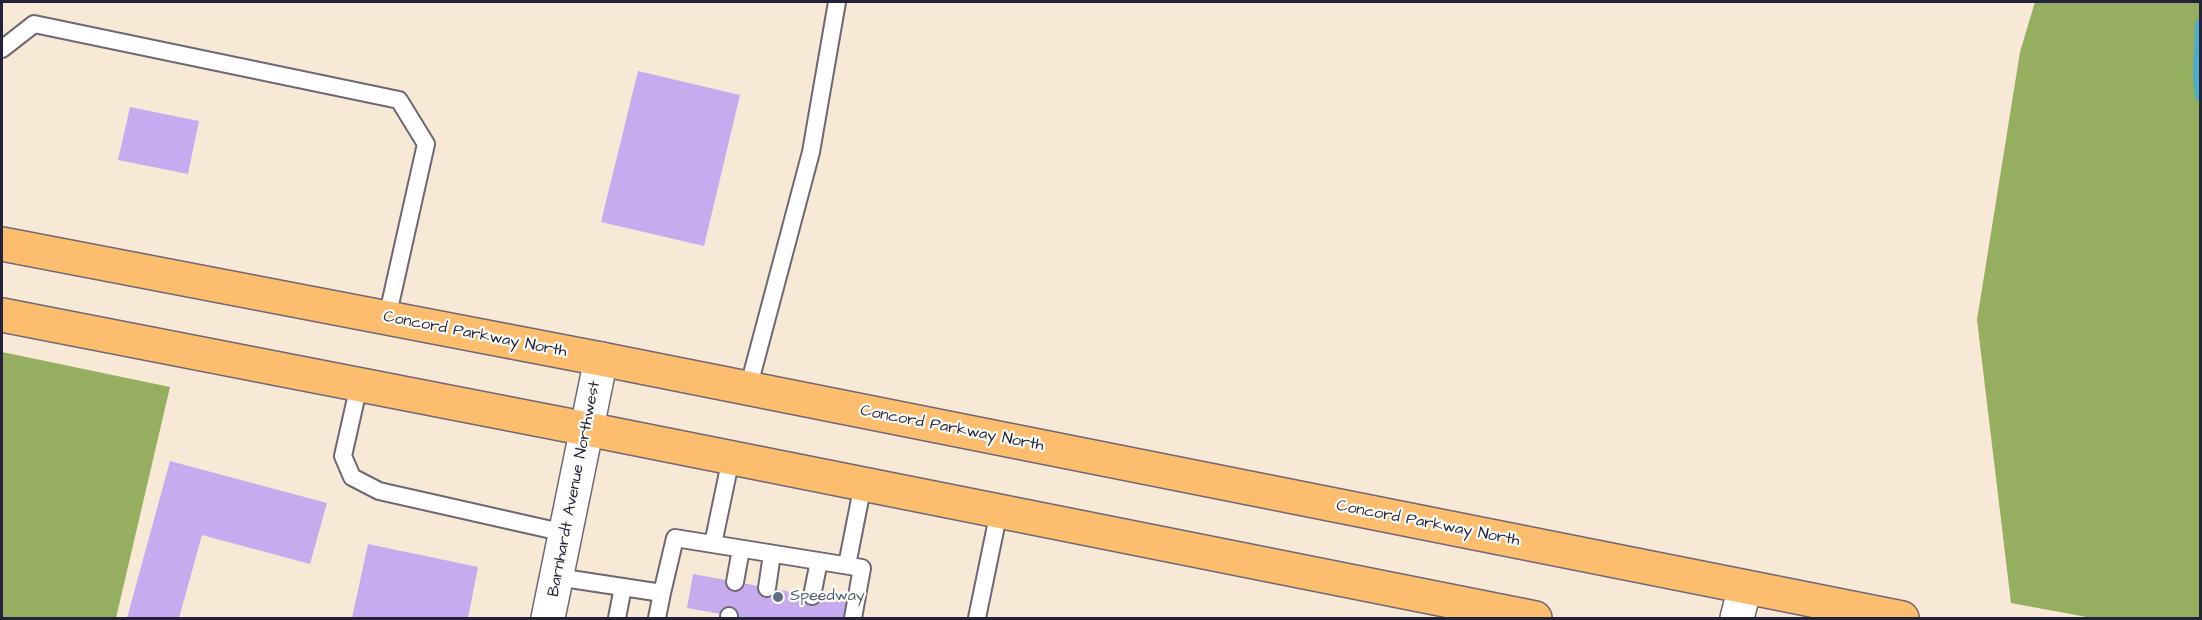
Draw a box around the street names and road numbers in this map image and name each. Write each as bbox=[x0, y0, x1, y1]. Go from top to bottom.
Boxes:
street label: Concord Parkway North bbox=[382, 308, 568, 362]
street label: Barnhardt Avenue Northwest bbox=[545, 380, 605, 598]
street label: Concord Parkway North bbox=[859, 402, 1045, 456]
street label: Concord Parkway North bbox=[1335, 497, 1521, 551]

